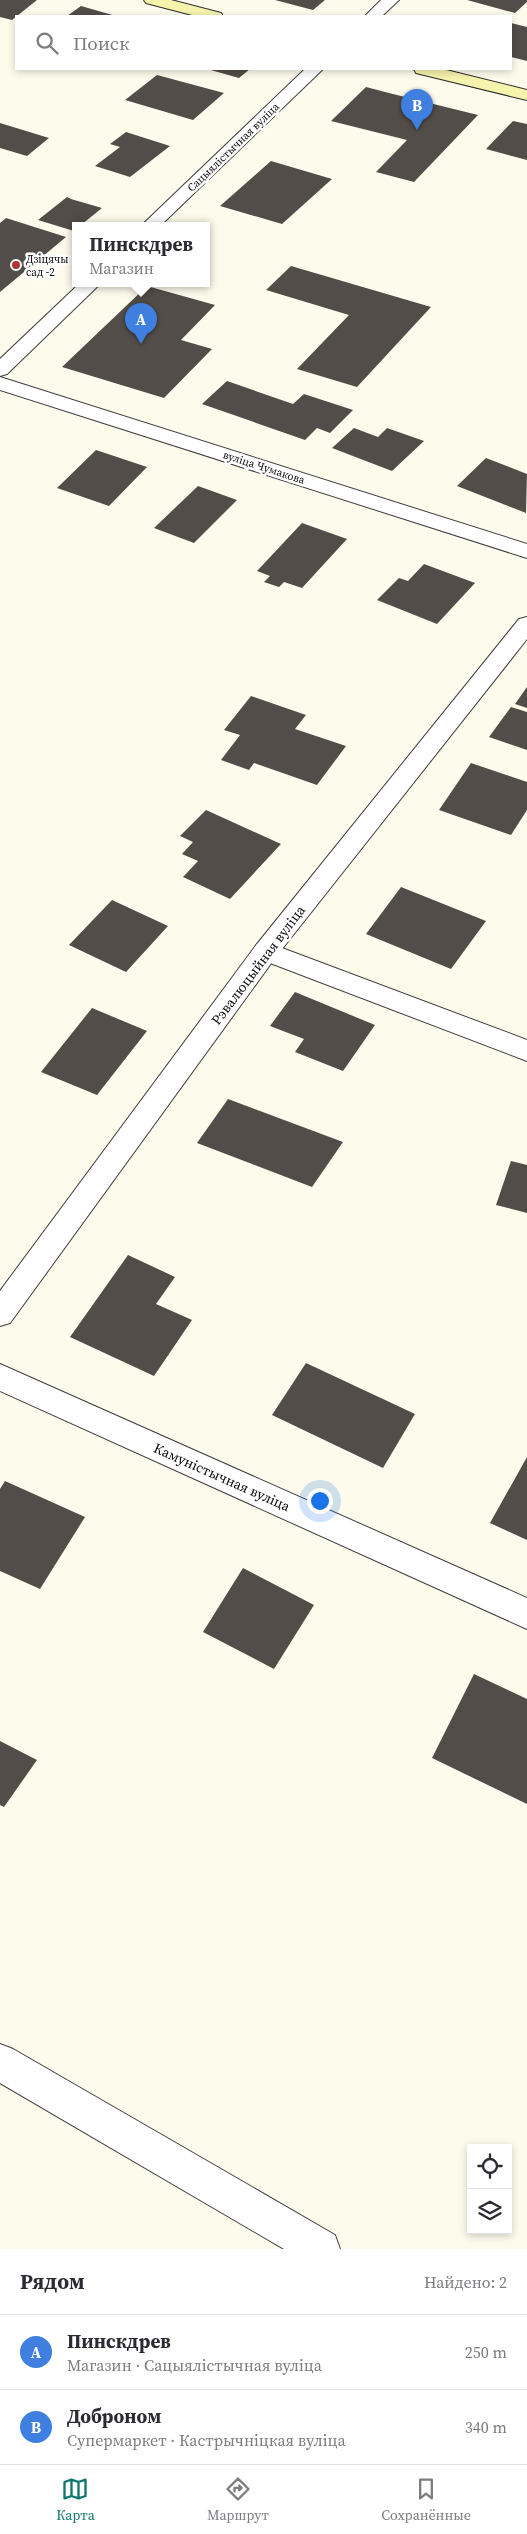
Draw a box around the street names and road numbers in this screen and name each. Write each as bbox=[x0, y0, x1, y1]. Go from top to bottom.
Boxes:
street label: Сацыялістычная вуліца bbox=[184, 99, 283, 195]
street label: вуліца Чумакова bbox=[221, 447, 307, 488]
street label: Рэвалюцыйная вуліца bbox=[206, 900, 310, 1029]
street label: Камуністычная вуліца bbox=[151, 1438, 294, 1516]

